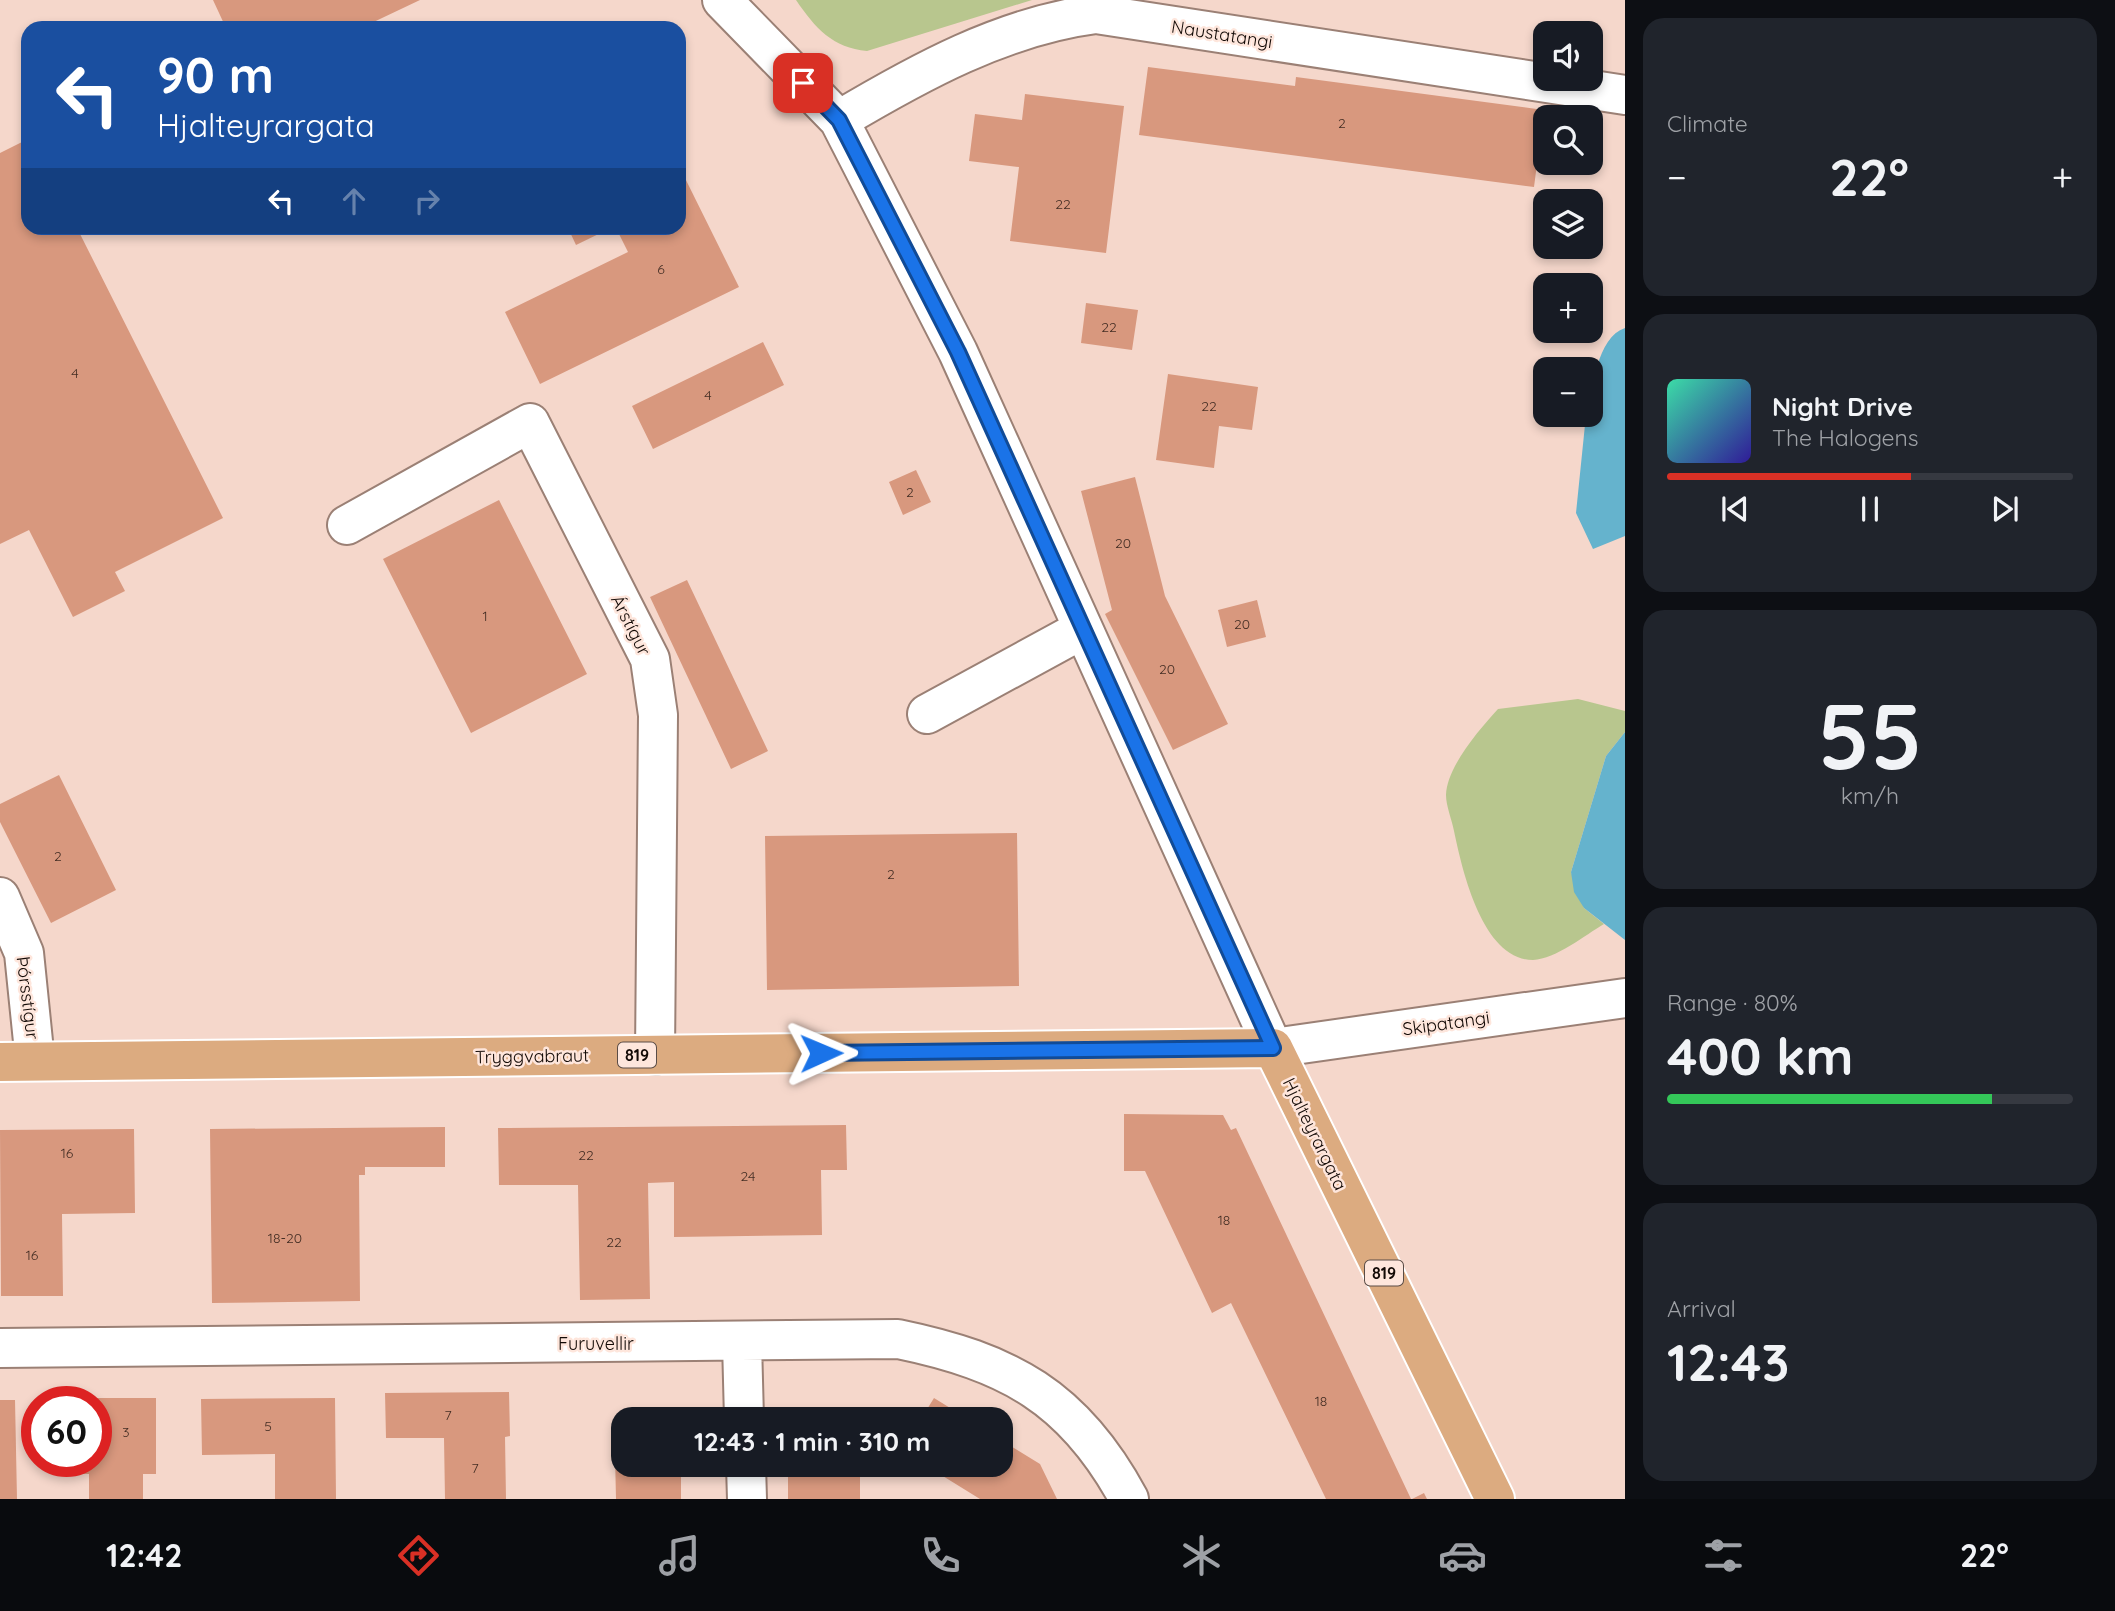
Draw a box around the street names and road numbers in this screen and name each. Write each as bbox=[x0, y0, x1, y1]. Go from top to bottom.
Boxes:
street label: Naustatangi bbox=[1170, 15, 1274, 53]
street label: Árstígur bbox=[606, 591, 656, 659]
street label: Þórsstígur bbox=[11, 955, 45, 1041]
street label: Skipatangi bbox=[1401, 1005, 1491, 1041]
road number: 819 bbox=[618, 1042, 656, 1068]
street label: Tryggvabraut bbox=[475, 1044, 589, 1068]
street label: Hjalteyrargata bbox=[1278, 1074, 1352, 1194]
road number: 819 bbox=[1365, 1260, 1403, 1286]
street label: Furuvellir bbox=[558, 1332, 634, 1355]

